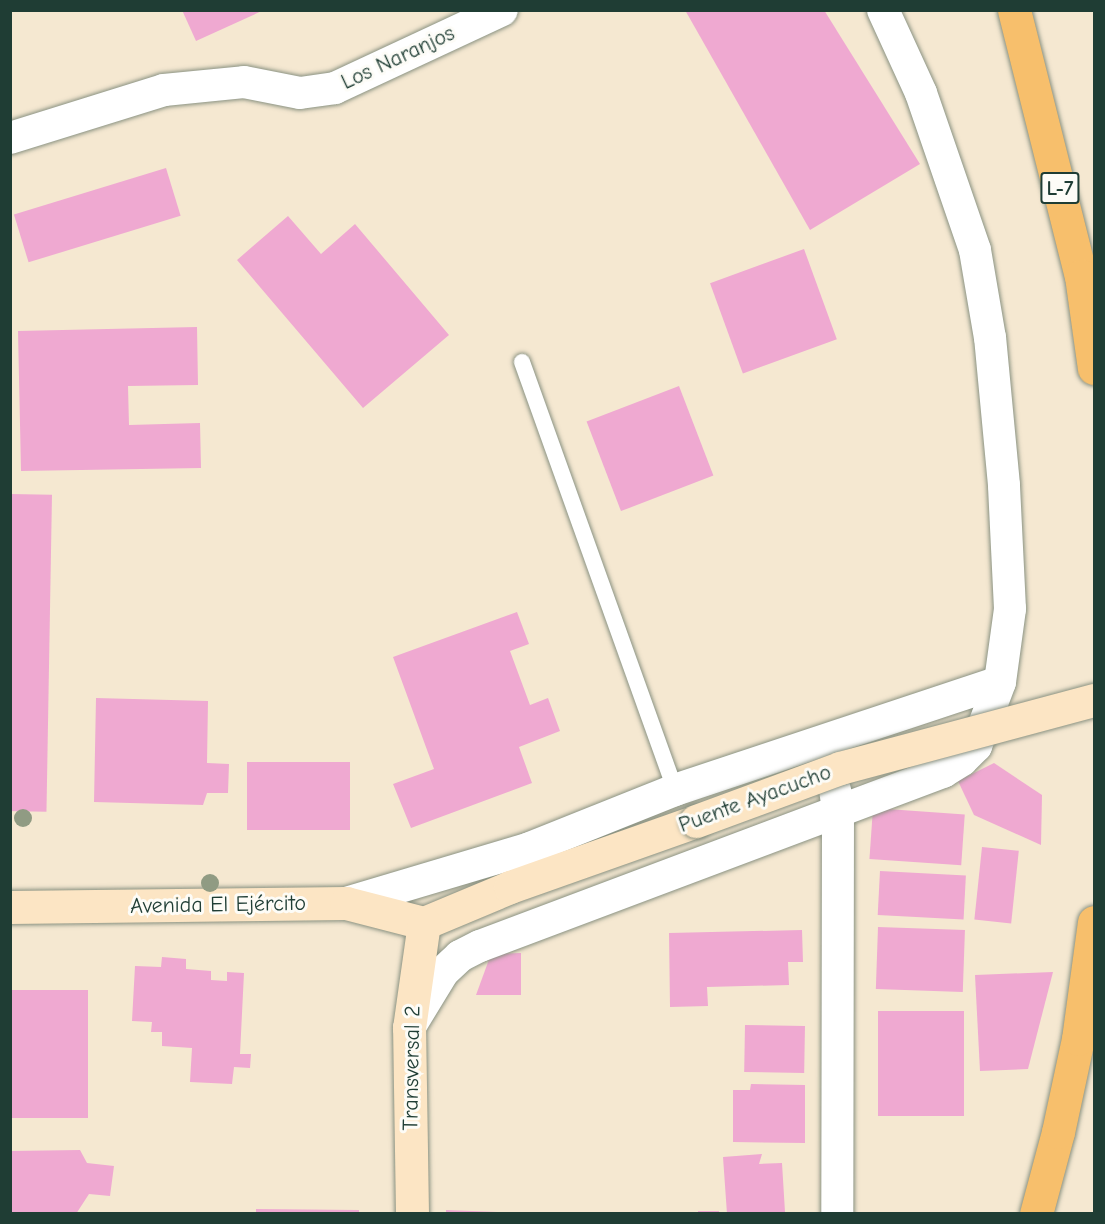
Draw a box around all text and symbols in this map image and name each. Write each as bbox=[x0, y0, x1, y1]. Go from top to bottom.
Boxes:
street label: Los Naranjos bbox=[337, 20, 459, 96]
road number: L-7 bbox=[1039, 170, 1081, 206]
street label: Puente Ayacucho bbox=[675, 759, 835, 839]
street label: Avenida El Ejército bbox=[130, 890, 306, 920]
street label: Transversal 2 bbox=[398, 1005, 426, 1131]

